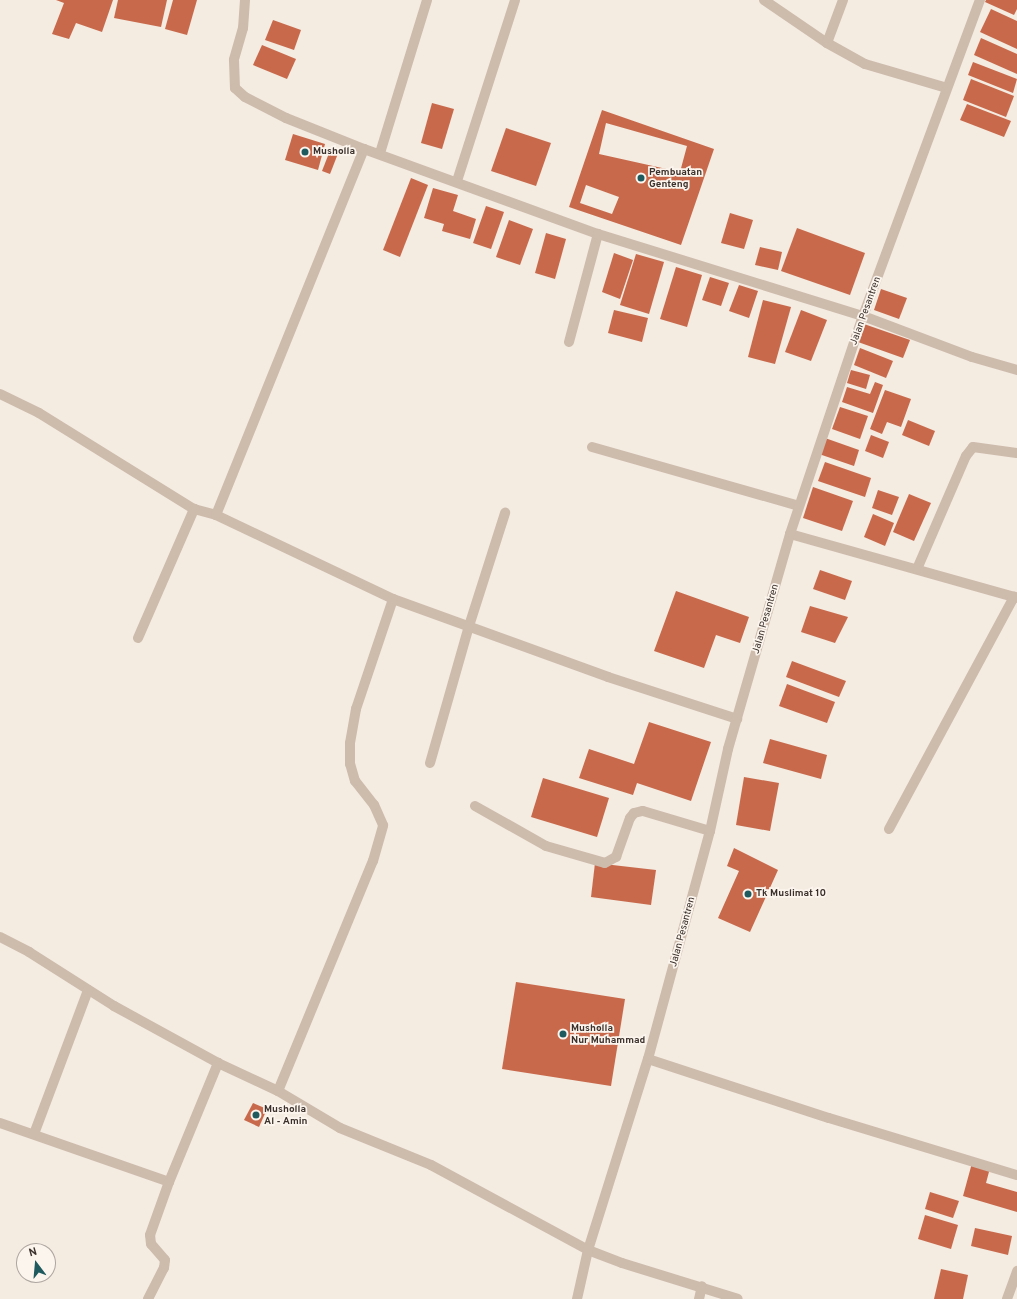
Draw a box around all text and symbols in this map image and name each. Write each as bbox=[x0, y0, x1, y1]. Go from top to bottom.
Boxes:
place label: Musholla bbox=[313, 146, 355, 158]
marker: Musholla bbox=[300, 147, 310, 157]
place label: Pembuatan Genteng bbox=[649, 166, 702, 190]
marker: Pembuatan Genteng bbox=[636, 173, 646, 183]
street label: Jalan Pesantren bbox=[848, 275, 884, 347]
street label: Jalan Pesantren bbox=[750, 583, 782, 655]
place label: Tk Muslimat 10 bbox=[756, 888, 826, 900]
marker: Tk Muslimat 10 bbox=[743, 889, 753, 899]
street label: Jalan Pesantren bbox=[668, 896, 698, 968]
place label: Musholla Nur Muhammad bbox=[571, 1022, 645, 1046]
marker: Musholla Nur Muhammad bbox=[558, 1029, 568, 1039]
place label: Musholla Al - Amin bbox=[264, 1103, 308, 1126]
marker: Musholla Al - Amin bbox=[251, 1110, 261, 1120]
north arrow bbox=[16, 1243, 56, 1283]
text: N bbox=[27, 1245, 39, 1260]

